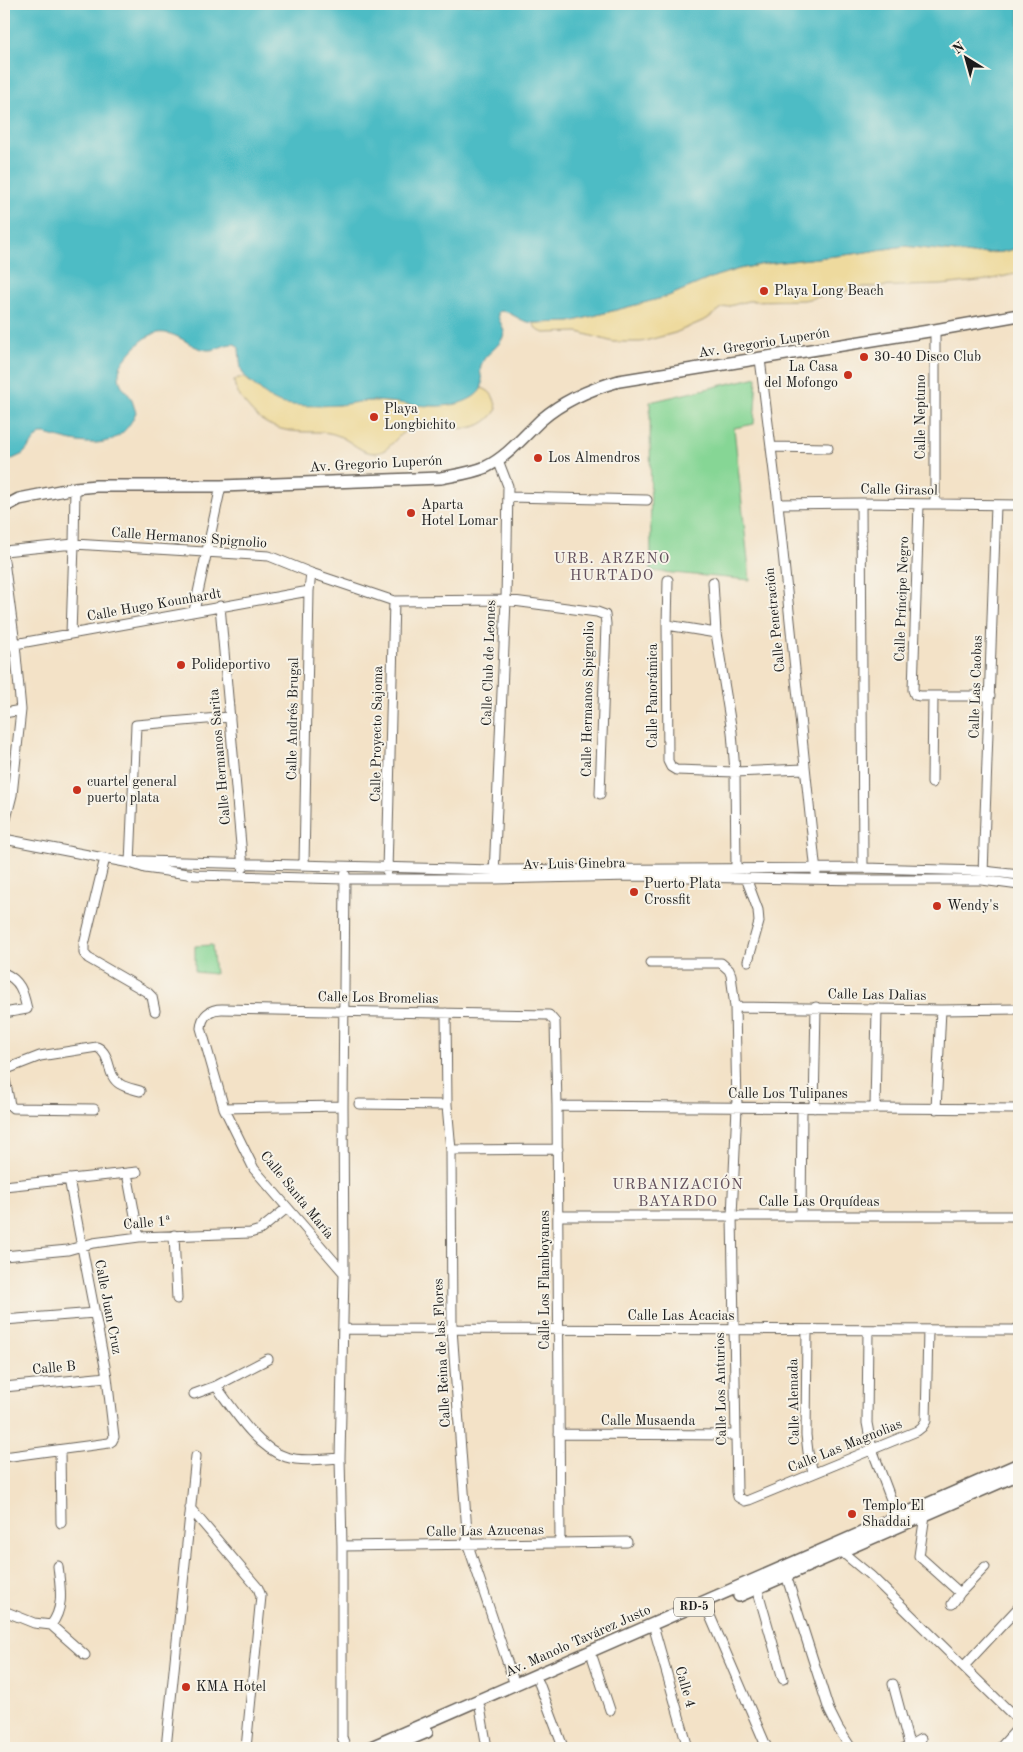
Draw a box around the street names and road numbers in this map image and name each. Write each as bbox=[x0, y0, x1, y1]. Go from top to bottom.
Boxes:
street label: Av. Gregorio Luperón bbox=[697, 326, 831, 360]
street label: Calle Neptuno bbox=[914, 374, 928, 460]
street label: Av. Gregorio Luperón bbox=[309, 454, 443, 474]
street label: Calle Girasol bbox=[860, 482, 938, 498]
street label: Calle Hermanos Spignolio bbox=[111, 526, 267, 550]
street label: Calle Príncipe Negro bbox=[893, 536, 911, 662]
street label: Calle Penetración bbox=[762, 566, 787, 673]
street label: Calle Hugo Kounhardt bbox=[86, 586, 222, 624]
street label: Calle Club de Leones bbox=[480, 600, 498, 726]
street label: Calle Hermanos Spignolio bbox=[580, 621, 596, 777]
street label: Calle Las Caobas bbox=[967, 635, 985, 739]
street label: Calle Panorámica bbox=[646, 643, 660, 749]
street label: Calle Andrés Brugal bbox=[285, 657, 301, 781]
street label: Calle Proyecto Sajoma bbox=[369, 666, 385, 802]
street label: Calle Hermanos Sarita bbox=[207, 688, 233, 826]
street label: Av. Luis Ginebra bbox=[522, 856, 626, 872]
street label: Calle Las Dalias bbox=[827, 987, 927, 1003]
street label: Calle Los Bromelias bbox=[317, 990, 439, 1006]
street label: Calle Los Tulipanes bbox=[728, 1087, 848, 1101]
street label: Calle Santa María bbox=[258, 1149, 337, 1242]
street label: Calle Las Orquídeas bbox=[758, 1195, 880, 1209]
street label: Calle Los Flamboyanes bbox=[538, 1210, 552, 1350]
street label: Calle 1ª bbox=[123, 1214, 171, 1232]
street label: Calle Juan Cruz bbox=[92, 1258, 124, 1356]
street label: Calle Reina de las Flores bbox=[431, 1278, 453, 1428]
street label: Calle Las Acacias bbox=[627, 1309, 735, 1323]
street label: Calle Los Anturios bbox=[713, 1332, 729, 1446]
street label: Calle Alemada bbox=[786, 1358, 802, 1446]
street label: Calle B bbox=[32, 1359, 76, 1377]
street label: Calle Musaenda bbox=[601, 1414, 695, 1428]
street label: Calle Las Magnolias bbox=[786, 1417, 904, 1475]
street label: Calle Las Azucenas bbox=[426, 1523, 544, 1539]
road number: RD-5 bbox=[674, 1598, 714, 1616]
street label: Av. Manolo Tavárez Justo bbox=[503, 1603, 653, 1679]
street label: Calle 4 bbox=[672, 1665, 698, 1709]

